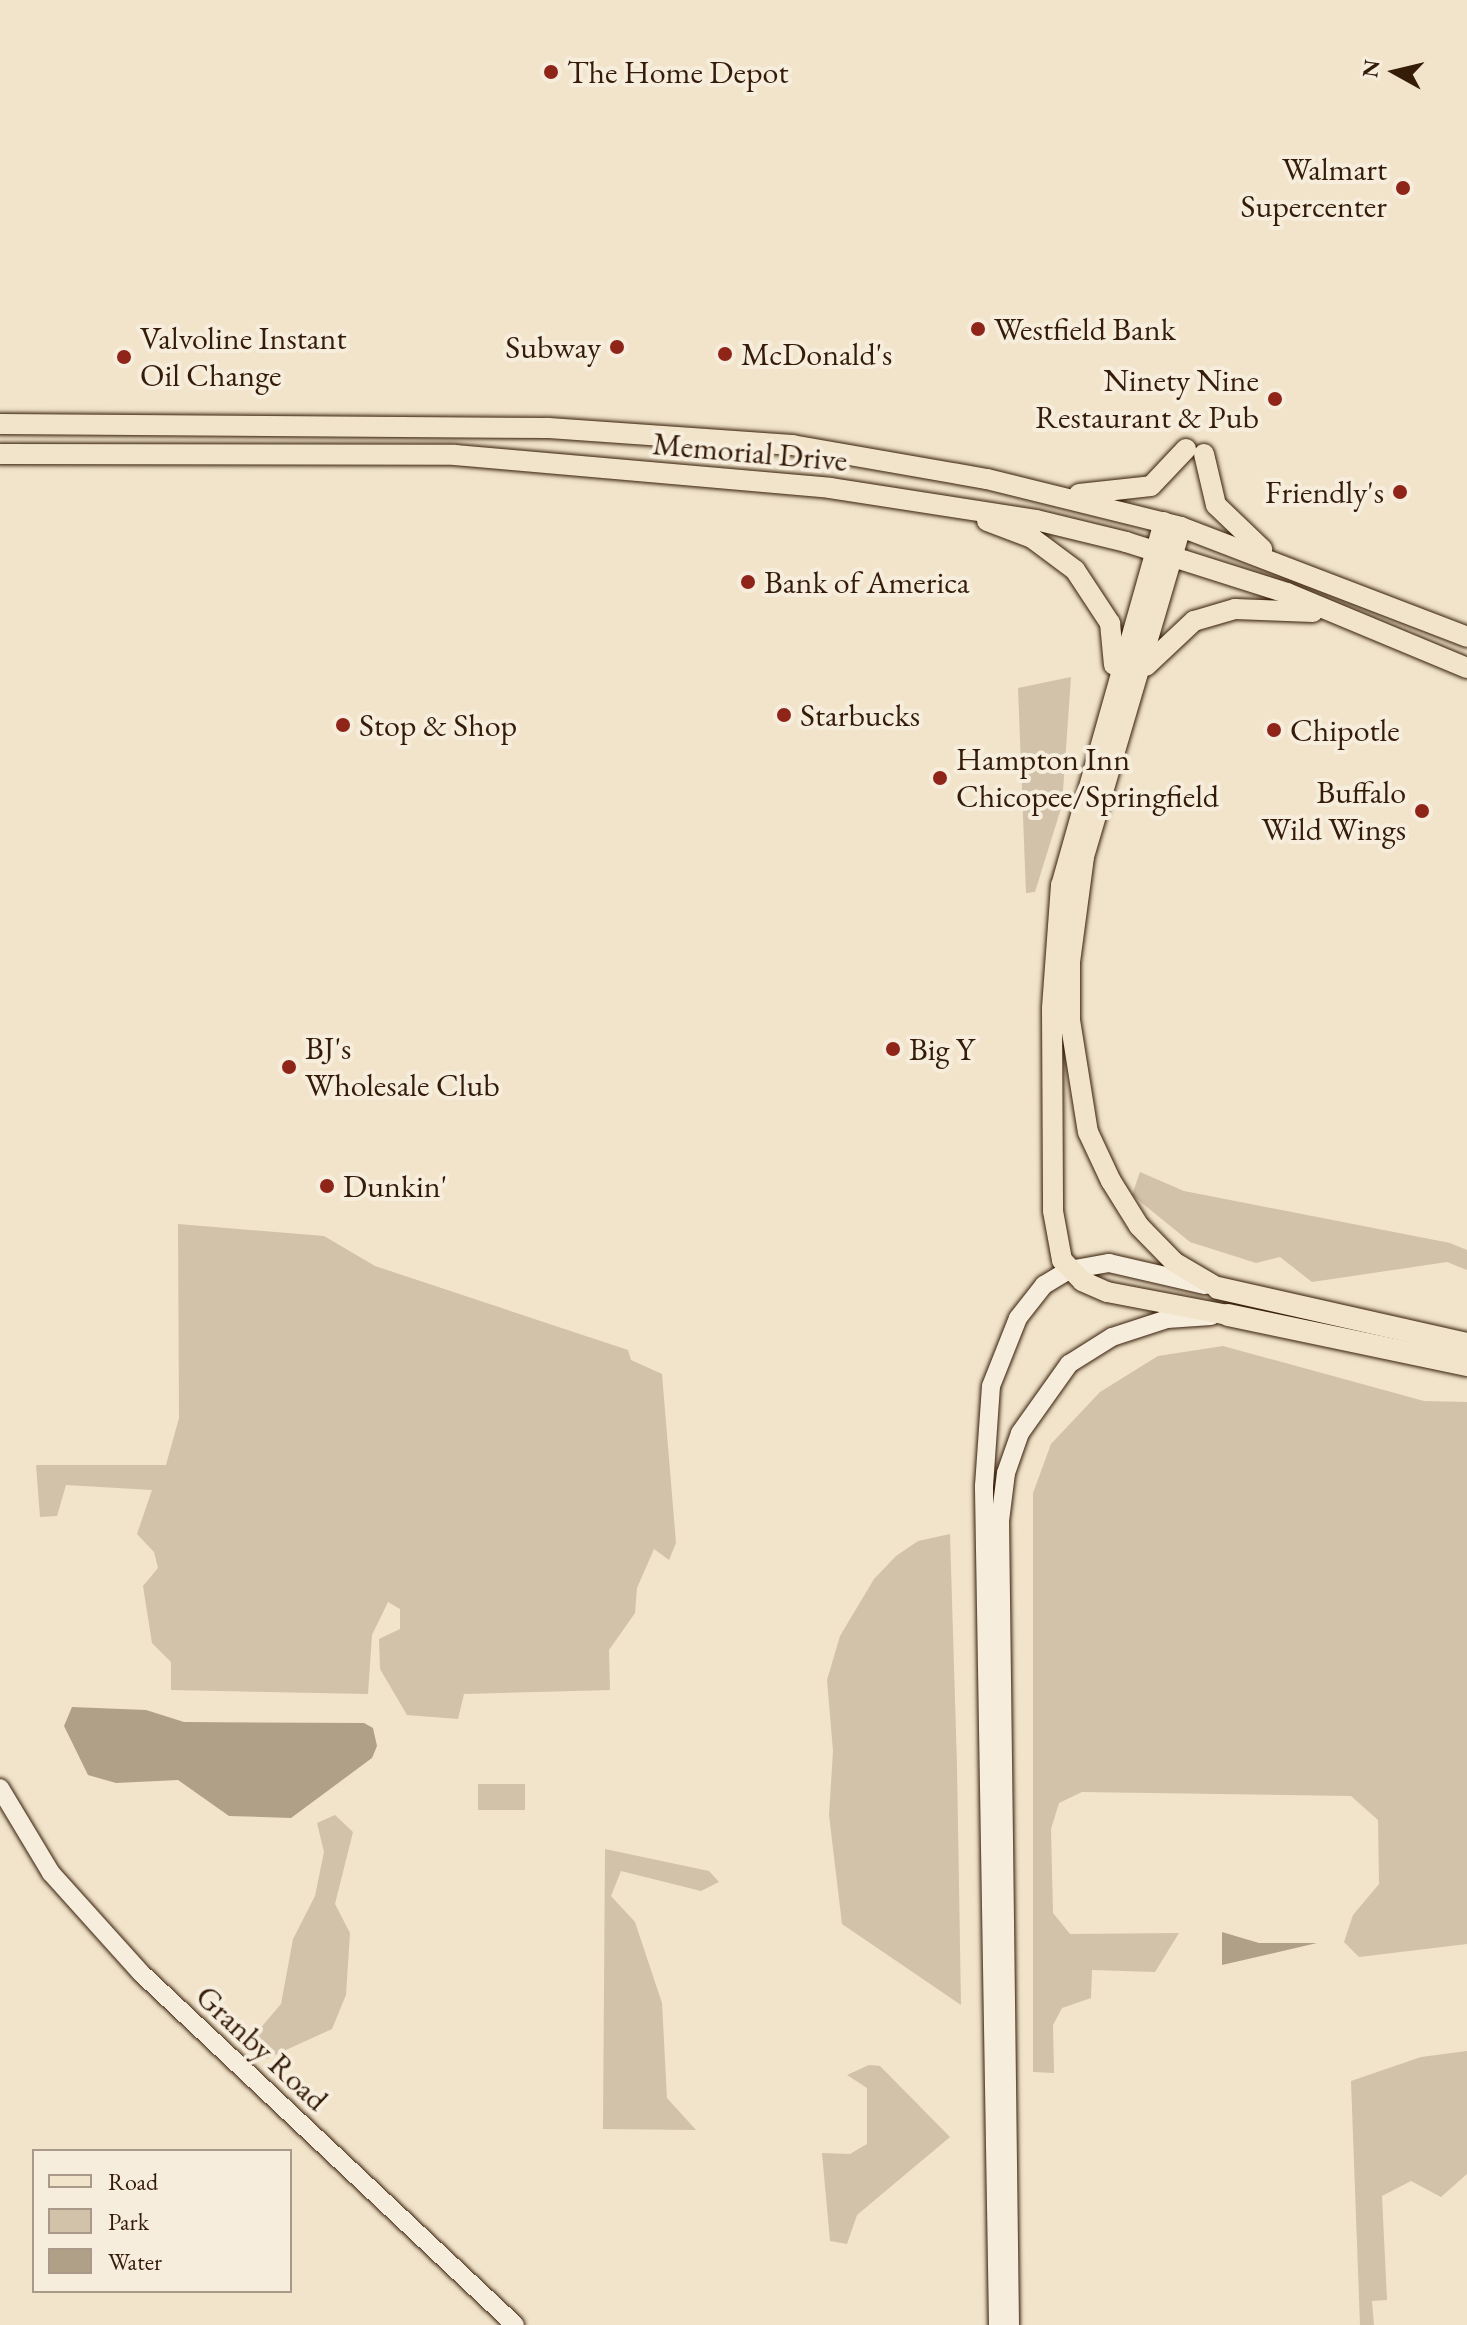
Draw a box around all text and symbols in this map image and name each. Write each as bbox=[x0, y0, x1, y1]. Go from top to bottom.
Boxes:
north arrow bbox=[1355, 32, 1435, 112]
place label: The Home Depot bbox=[567, 53, 788, 91]
text: N bbox=[1355, 58, 1386, 79]
marker: The Home Depot bbox=[542, 63, 560, 81]
place label: Walmart Supercenter bbox=[1241, 151, 1387, 226]
marker: Walmart Supercenter bbox=[1394, 179, 1412, 197]
place label: Westfield Bank bbox=[994, 310, 1176, 348]
place label: Valvoline Instant Oil Change bbox=[140, 320, 346, 395]
marker: Westfield Bank bbox=[969, 320, 987, 338]
place label: Subway bbox=[505, 328, 601, 366]
place label: McDonald's bbox=[741, 335, 892, 373]
marker: Subway bbox=[608, 338, 626, 356]
marker: McDonald's bbox=[716, 345, 734, 363]
marker: Valvoline Instant Oil Change bbox=[115, 348, 133, 366]
place label: Ninety Nine Restaurant & Pub bbox=[1035, 362, 1259, 437]
marker: Ninety Nine Restaurant & Pub bbox=[1266, 390, 1284, 408]
street label: Memorial Drive bbox=[651, 424, 849, 480]
place label: Friendly's bbox=[1265, 473, 1384, 511]
marker: Friendly's bbox=[1391, 483, 1409, 501]
place label: Bank of America bbox=[764, 563, 970, 601]
marker: Bank of America bbox=[739, 573, 757, 591]
place label: Starbucks bbox=[800, 696, 920, 734]
place label: Stop & Shop bbox=[359, 706, 517, 744]
marker: Starbucks bbox=[775, 706, 793, 724]
place label: Chipotle bbox=[1290, 711, 1400, 749]
marker: Stop & Shop bbox=[334, 716, 352, 734]
marker: Chipotle bbox=[1265, 721, 1283, 739]
place label: Hampton Inn Chicopee/Springfield bbox=[956, 741, 1219, 816]
marker: Hampton Inn Chicopee/Springfield bbox=[931, 769, 949, 787]
place label: Buffalo Wild Wings bbox=[1262, 774, 1406, 849]
marker: Buffalo Wild Wings bbox=[1413, 802, 1431, 820]
place label: BJ's Wholesale Club bbox=[305, 1030, 500, 1105]
place label: Big Y bbox=[909, 1030, 974, 1068]
marker: Big Y bbox=[884, 1040, 902, 1058]
marker: BJ's Wholesale Club bbox=[280, 1058, 298, 1076]
place label: Dunkin' bbox=[343, 1167, 447, 1205]
marker: Dunkin' bbox=[318, 1177, 336, 1195]
street label: Granby Road bbox=[188, 1977, 336, 2119]
legend bbox=[32, 2149, 292, 2293]
text: Road bbox=[108, 2166, 158, 2197]
text: Park bbox=[108, 2206, 149, 2237]
text: Water bbox=[108, 2246, 162, 2277]

